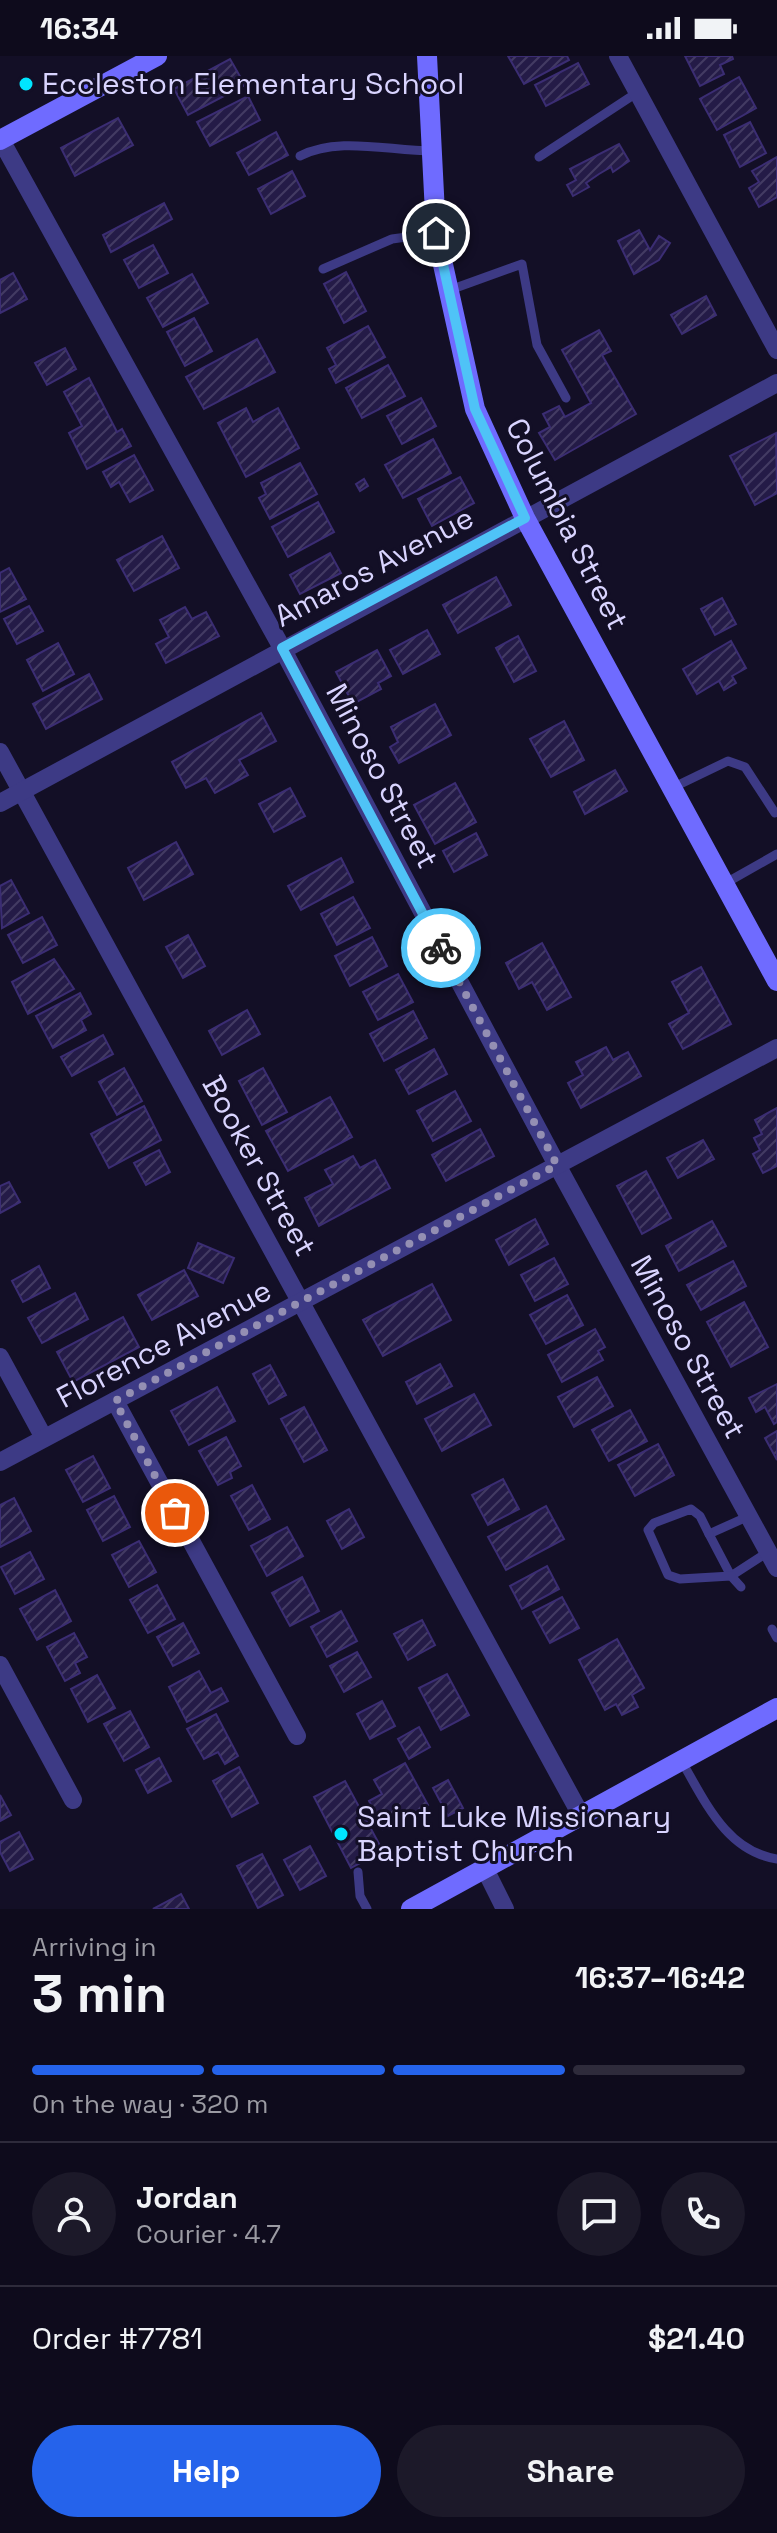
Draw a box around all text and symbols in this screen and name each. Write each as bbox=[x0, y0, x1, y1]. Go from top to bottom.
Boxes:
text: 16:34 bbox=[40, 9, 118, 48]
place label: Eccleston Elementary School bbox=[42, 64, 464, 103]
marker: Eccleston Elementary School bbox=[17, 75, 35, 93]
pin bbox=[402, 199, 470, 267]
icon: home bbox=[414, 211, 458, 255]
street label: Columbia Street bbox=[497, 411, 638, 636]
street label: Amaros Avenue bbox=[267, 498, 480, 635]
street label: Minoso Street bbox=[317, 677, 448, 875]
courier bbox=[401, 908, 481, 988]
icon: bike bbox=[419, 926, 463, 970]
street label: Booker Street bbox=[194, 1069, 325, 1263]
street label: Minoso Street bbox=[622, 1248, 755, 1445]
street label: Florence Avenue bbox=[50, 1270, 278, 1417]
pin bbox=[141, 1479, 209, 1547]
icon: bag bbox=[153, 1491, 197, 1535]
place label: Saint Luke Missionary Baptist Church bbox=[357, 1797, 671, 1870]
marker: Saint Luke Missionary Baptist Church bbox=[332, 1825, 350, 1843]
text: Arriving in bbox=[32, 1930, 156, 1964]
text: 16:37–16:42 bbox=[575, 1958, 745, 1997]
text: 3 min bbox=[32, 1961, 167, 2027]
text: On the way · 320 m bbox=[32, 2087, 268, 2121]
button: person bbox=[32, 2172, 116, 2256]
button: chat bbox=[557, 2172, 641, 2256]
button: phone bbox=[661, 2172, 745, 2256]
text: Jordan bbox=[136, 2178, 238, 2217]
text: Courier · 4.7 bbox=[136, 2217, 281, 2251]
text: Order #7781 bbox=[32, 2319, 203, 2358]
text: $21.40 bbox=[648, 2319, 745, 2358]
button: Help bbox=[32, 2425, 381, 2517]
button: Share bbox=[397, 2425, 745, 2517]

